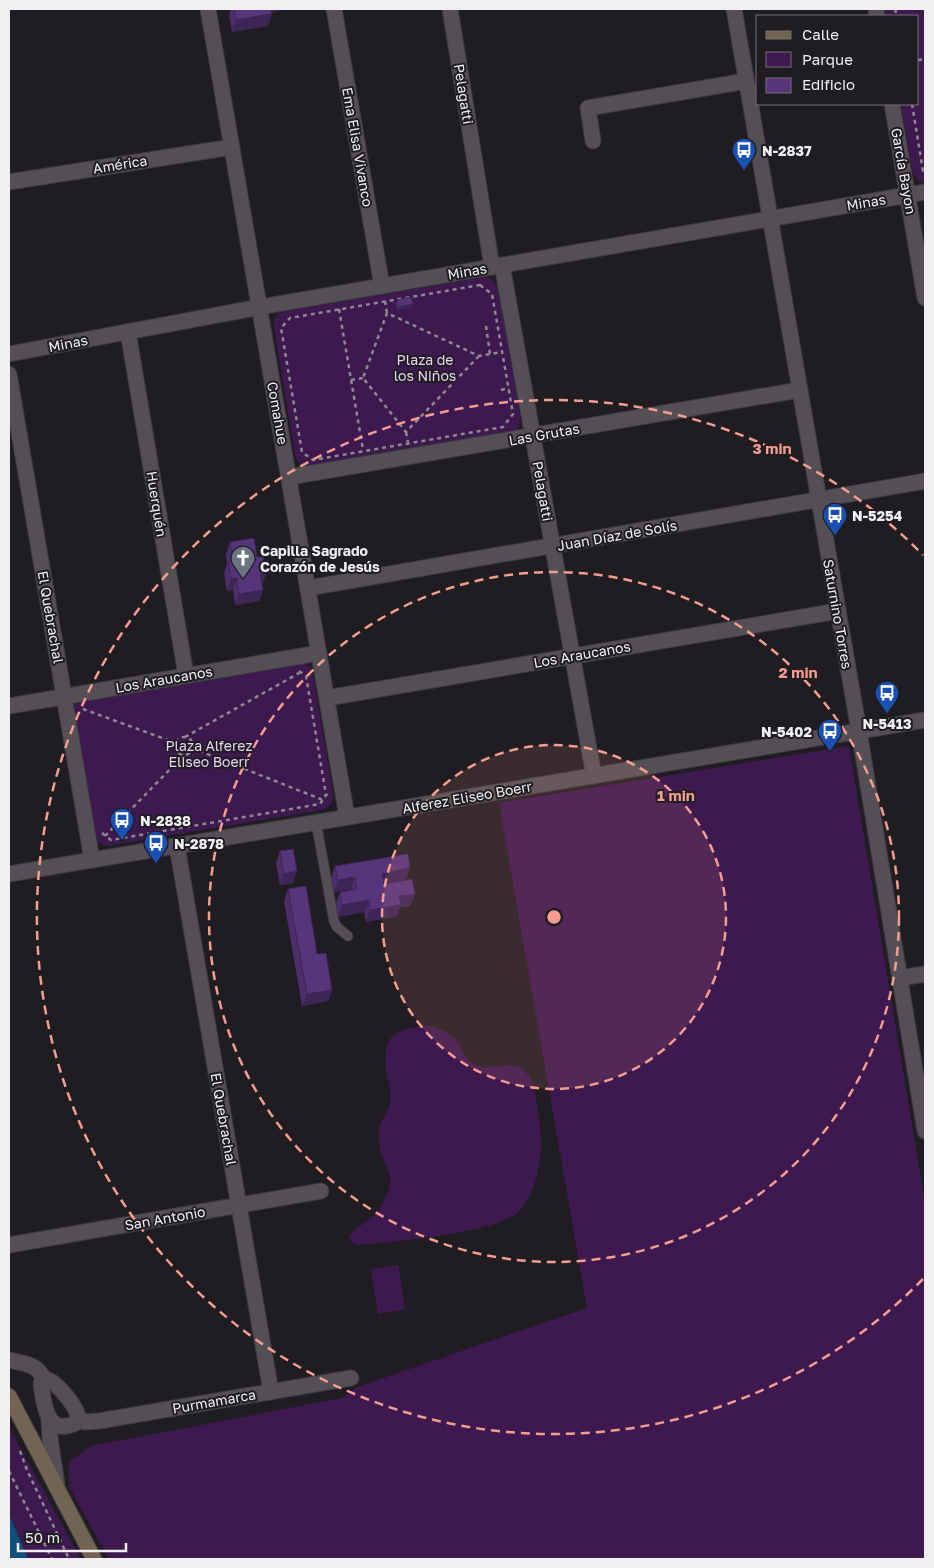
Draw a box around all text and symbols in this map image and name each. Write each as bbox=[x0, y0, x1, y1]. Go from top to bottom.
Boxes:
legend bbox=[756, 15, 919, 105]
text: Calle bbox=[802, 25, 839, 43]
text: Parque bbox=[802, 50, 853, 68]
street label: Pelagatti bbox=[451, 63, 477, 125]
text: Edificio bbox=[802, 75, 855, 93]
street label: Ema Elisa Vivanco bbox=[339, 86, 377, 208]
street label: García Bayon bbox=[888, 126, 920, 216]
bus stop icon: N-2837 bbox=[731, 137, 757, 171]
place label: N-2837 bbox=[762, 142, 812, 159]
street label: América bbox=[92, 151, 148, 177]
street label: Minas bbox=[845, 190, 887, 214]
street label: Minas bbox=[446, 259, 488, 283]
street label: Minas bbox=[47, 331, 89, 355]
park label: Plaza de los Niños bbox=[394, 351, 456, 384]
street label: Comahue bbox=[264, 380, 292, 446]
street label: Las Grutas bbox=[507, 419, 581, 449]
text: 3 min bbox=[752, 439, 792, 457]
street label: Pelagatti bbox=[529, 460, 557, 522]
street label: Huerquén bbox=[143, 470, 171, 538]
bus stop icon: N-5254 bbox=[822, 502, 848, 536]
place label: N-5254 bbox=[852, 507, 903, 524]
street label: Juan Díaz de Solís bbox=[556, 516, 678, 554]
place label: Capilla Sagrado Corazón de Jesús bbox=[260, 542, 380, 575]
church icon: Capilla Sagrado Corazón de Jesús bbox=[230, 545, 256, 579]
street label: Saturnino Torres bbox=[820, 558, 856, 670]
street label: El Quebrachal bbox=[34, 569, 68, 665]
street label: Los Araucanos bbox=[532, 637, 632, 671]
street label: Los Araucanos bbox=[114, 662, 214, 696]
text: 2 min bbox=[778, 663, 818, 681]
bus stop icon: N-5413 bbox=[874, 680, 900, 714]
place label: N-5413 bbox=[863, 715, 912, 732]
bus stop icon: N-5402 bbox=[817, 718, 843, 752]
place label: N-5402 bbox=[761, 723, 812, 740]
park label: Plaza Alferez Eliseo Boerr bbox=[165, 737, 253, 770]
street label: Alferez Eliseo Boerr bbox=[401, 777, 534, 817]
text: 1 min bbox=[657, 786, 695, 804]
bus stop icon: N-2838 bbox=[109, 807, 135, 841]
place label: N-2838 bbox=[140, 812, 191, 829]
bus stop icon: N-2878 bbox=[143, 830, 169, 864]
place label: N-2878 bbox=[174, 835, 224, 852]
centre of rings bbox=[545, 908, 563, 926]
street label: El Quebrachal bbox=[207, 1071, 241, 1167]
street label: San Antonio bbox=[123, 1203, 207, 1233]
street label: Purmamarca bbox=[171, 1385, 257, 1417]
scale bar bbox=[18, 1520, 125, 1552]
text: 50 m bbox=[25, 1528, 60, 1546]

